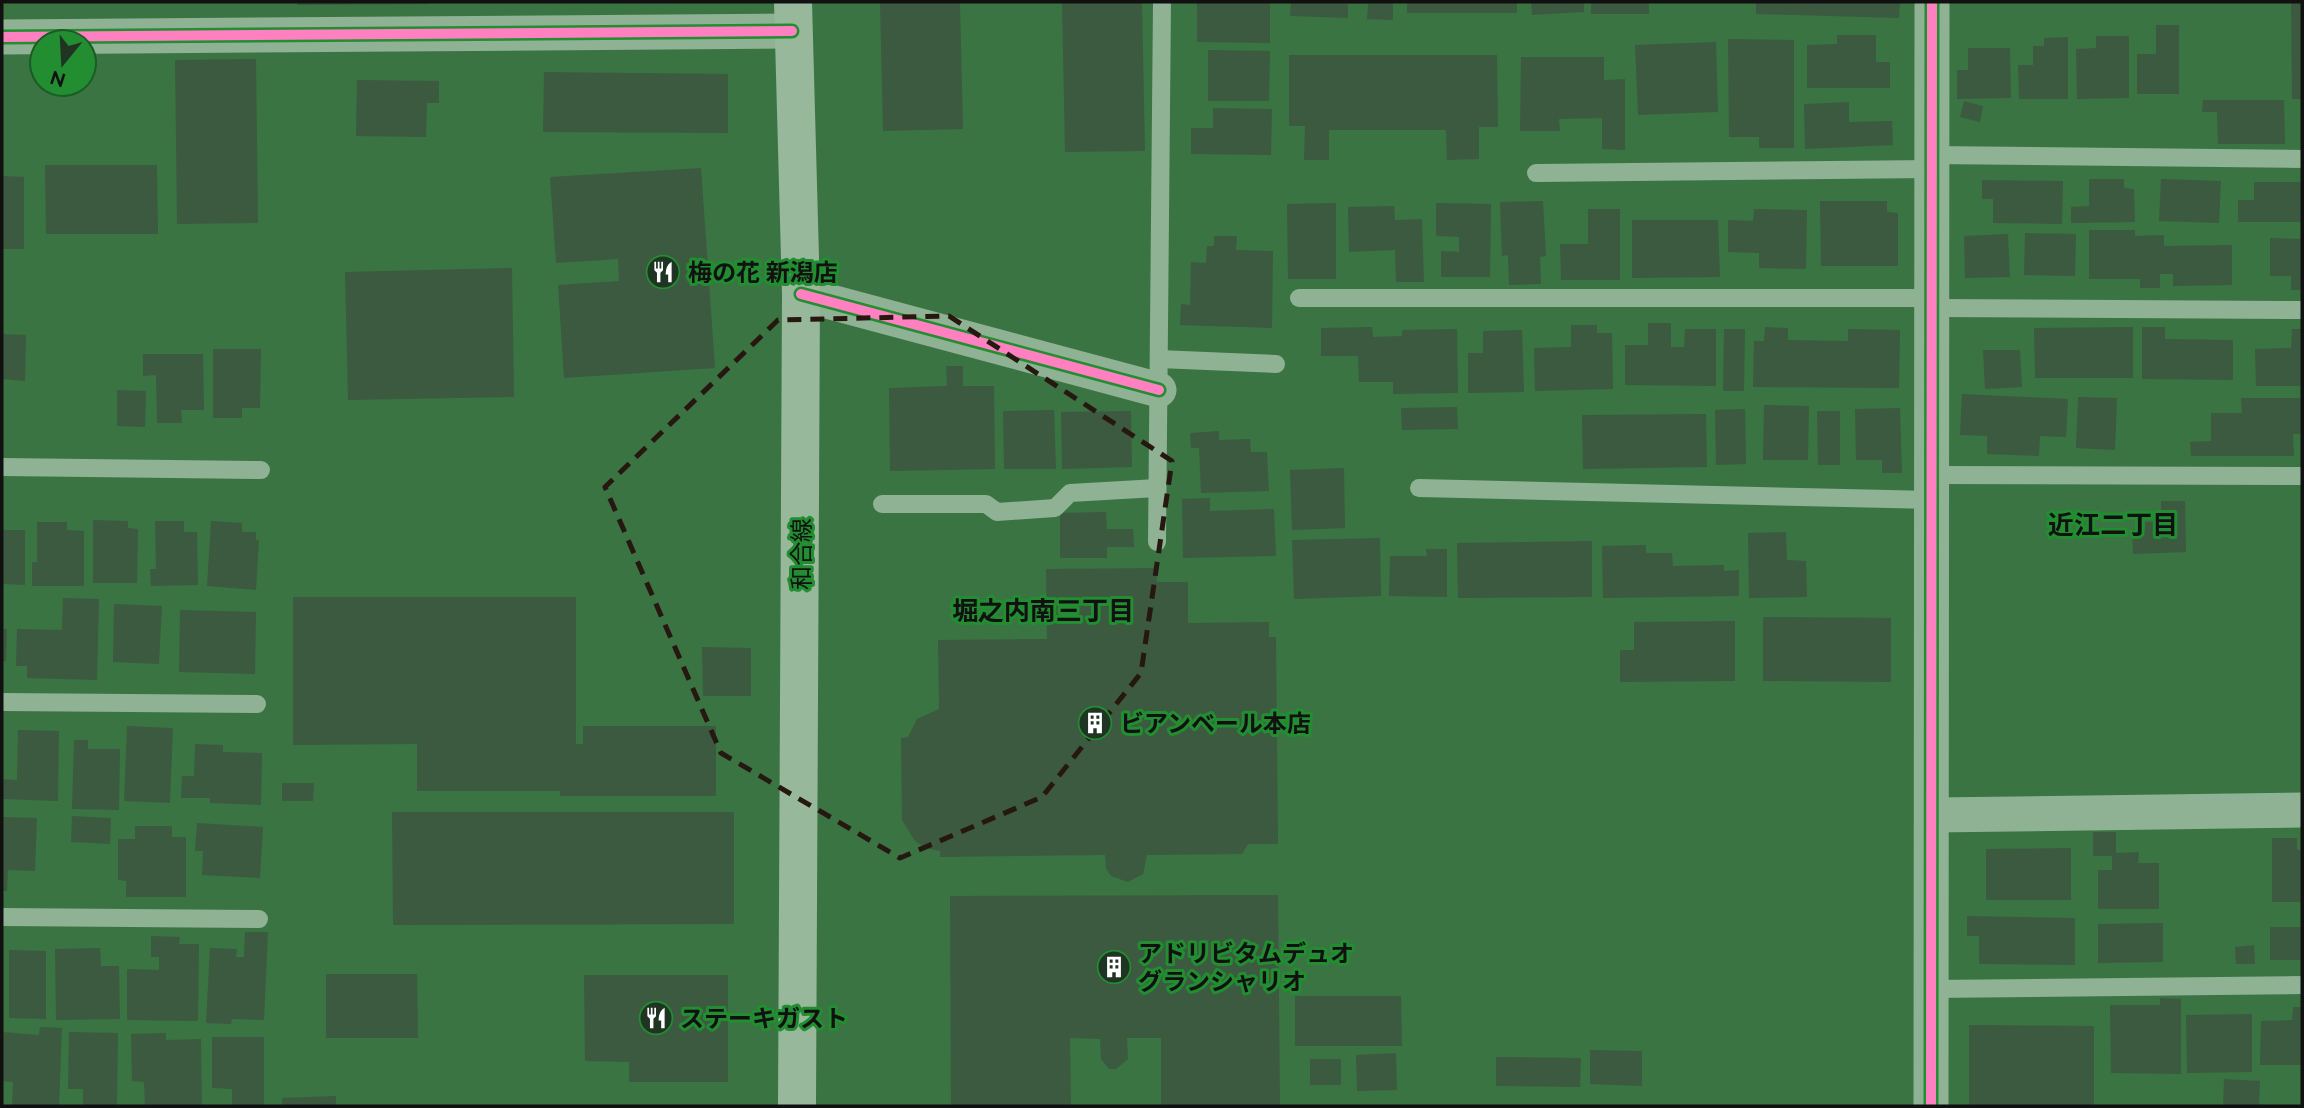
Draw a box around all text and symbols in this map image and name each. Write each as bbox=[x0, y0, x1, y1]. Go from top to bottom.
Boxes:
north arrow bbox=[28, 28, 98, 98]
text: N bbox=[47, 66, 68, 92]
restaurant icon: 梅の花 新潟店 bbox=[644, 253, 682, 291]
place label: 梅の花 新潟店 bbox=[688, 258, 838, 287]
district label: 近江二丁目 bbox=[2048, 510, 2178, 540]
street label: 和合線 bbox=[787, 518, 816, 590]
district label: 堀之内南三丁目 bbox=[952, 596, 1134, 626]
building icon: ビアンベール本店 bbox=[1076, 704, 1114, 742]
place label: ビアンベール本店 bbox=[1120, 709, 1311, 738]
place label: アドリビタムデュオ グランシャリオ bbox=[1138, 939, 1354, 996]
building icon: アドリビタムデュオ グランシャリオ bbox=[1095, 948, 1133, 986]
restaurant icon: ステーキガスト bbox=[637, 999, 675, 1037]
place label: ステーキガスト bbox=[680, 1004, 848, 1033]

